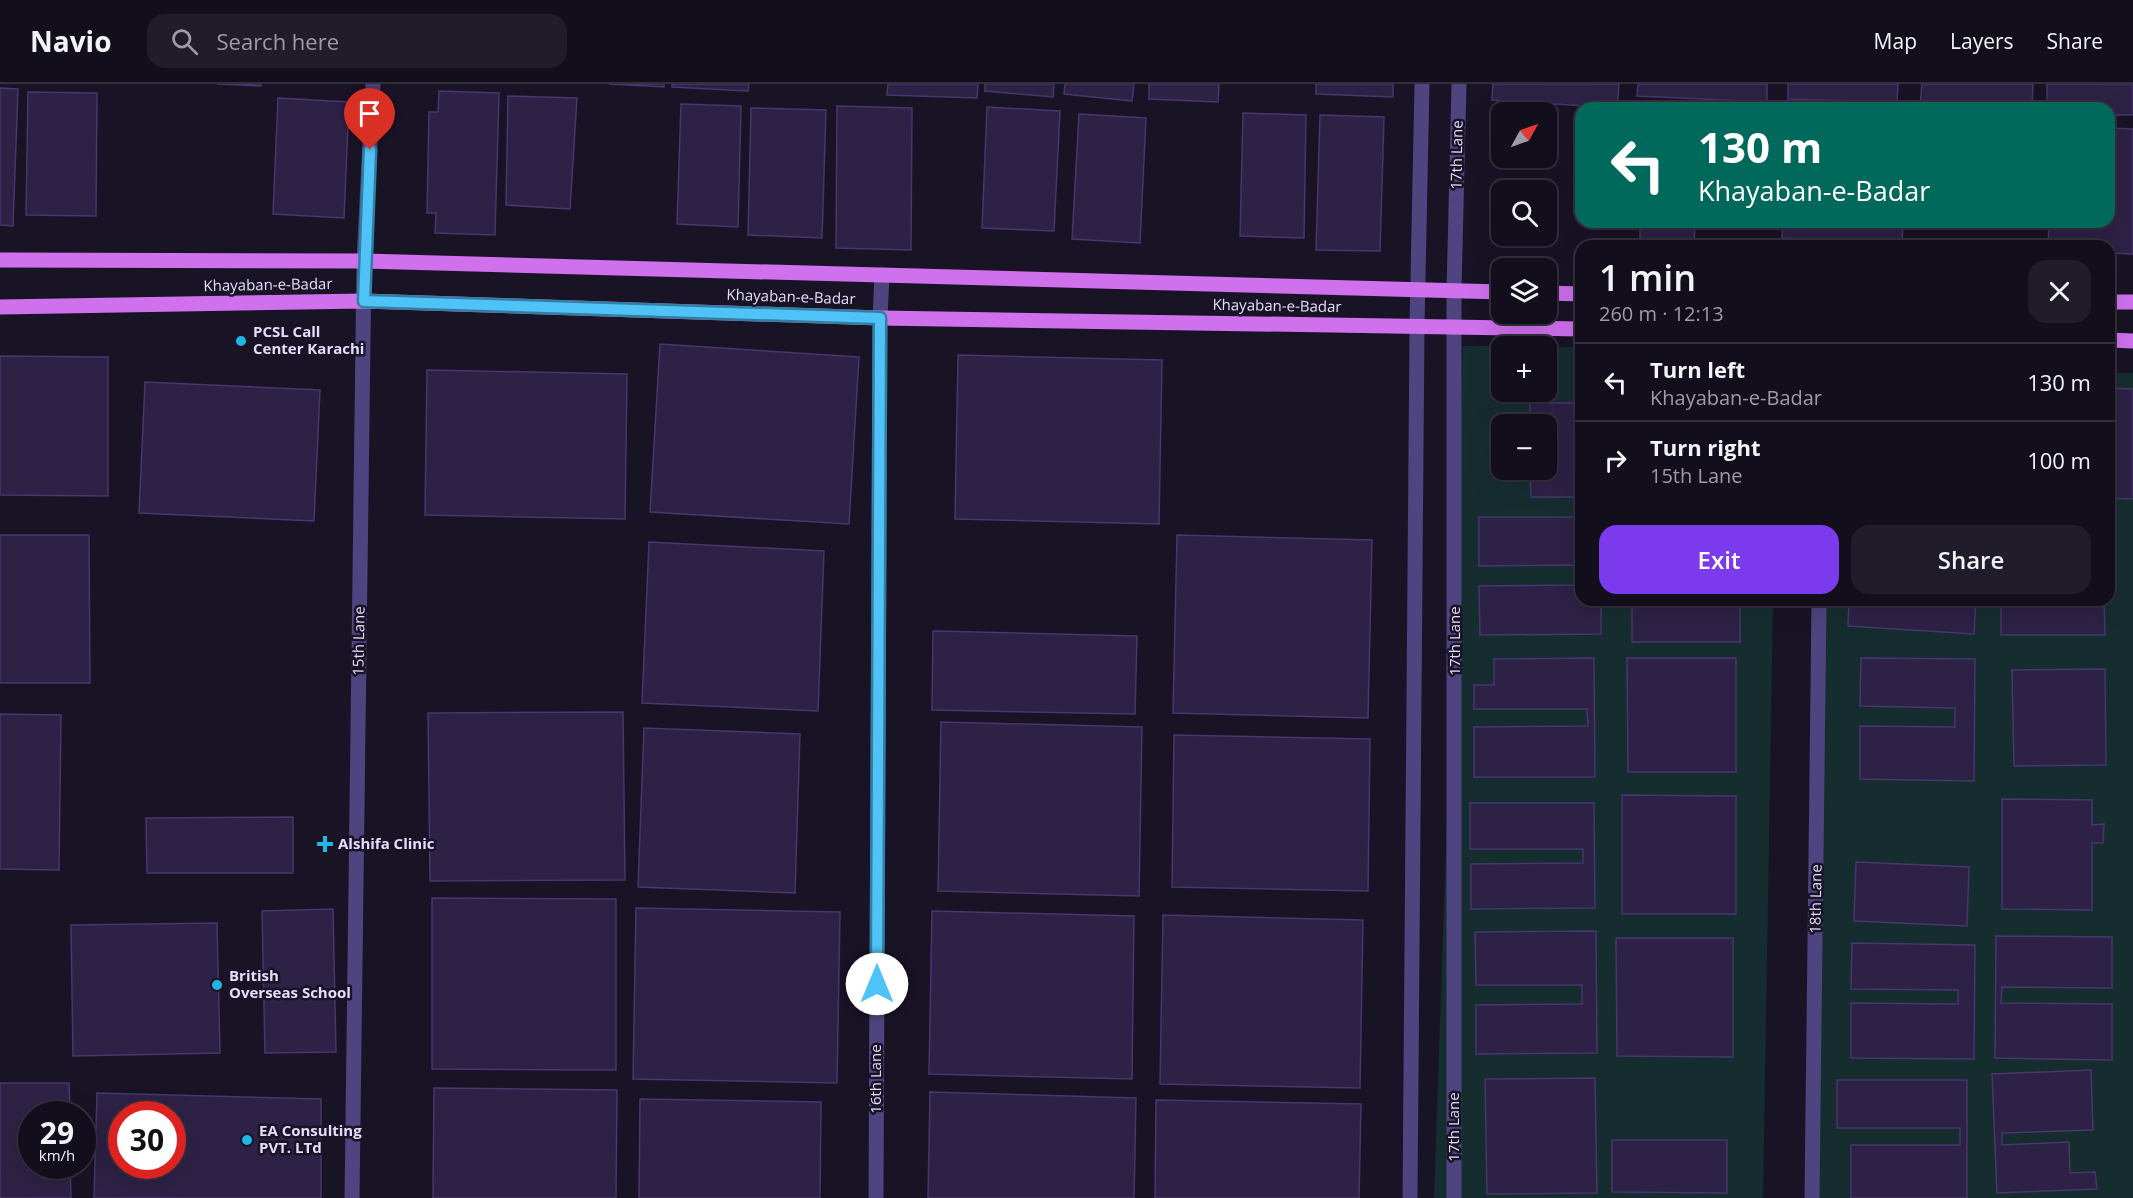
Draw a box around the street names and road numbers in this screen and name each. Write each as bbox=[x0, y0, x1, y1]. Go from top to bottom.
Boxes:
street label: 17th Lane bbox=[1445, 120, 1467, 190]
street label: Khayaban-e-Badar bbox=[203, 273, 333, 295]
street label: Khayaban-e-Badar bbox=[726, 284, 856, 308]
street label: Khayaban-e-Badar bbox=[1212, 294, 1342, 316]
street label: 15th Lane bbox=[347, 606, 369, 676]
street label: 17th Lane bbox=[1444, 606, 1464, 676]
street label: 18th Lane bbox=[1804, 864, 1826, 934]
street label: 16th Lane bbox=[865, 1044, 885, 1114]
street label: 17th Lane bbox=[1443, 1092, 1463, 1162]

